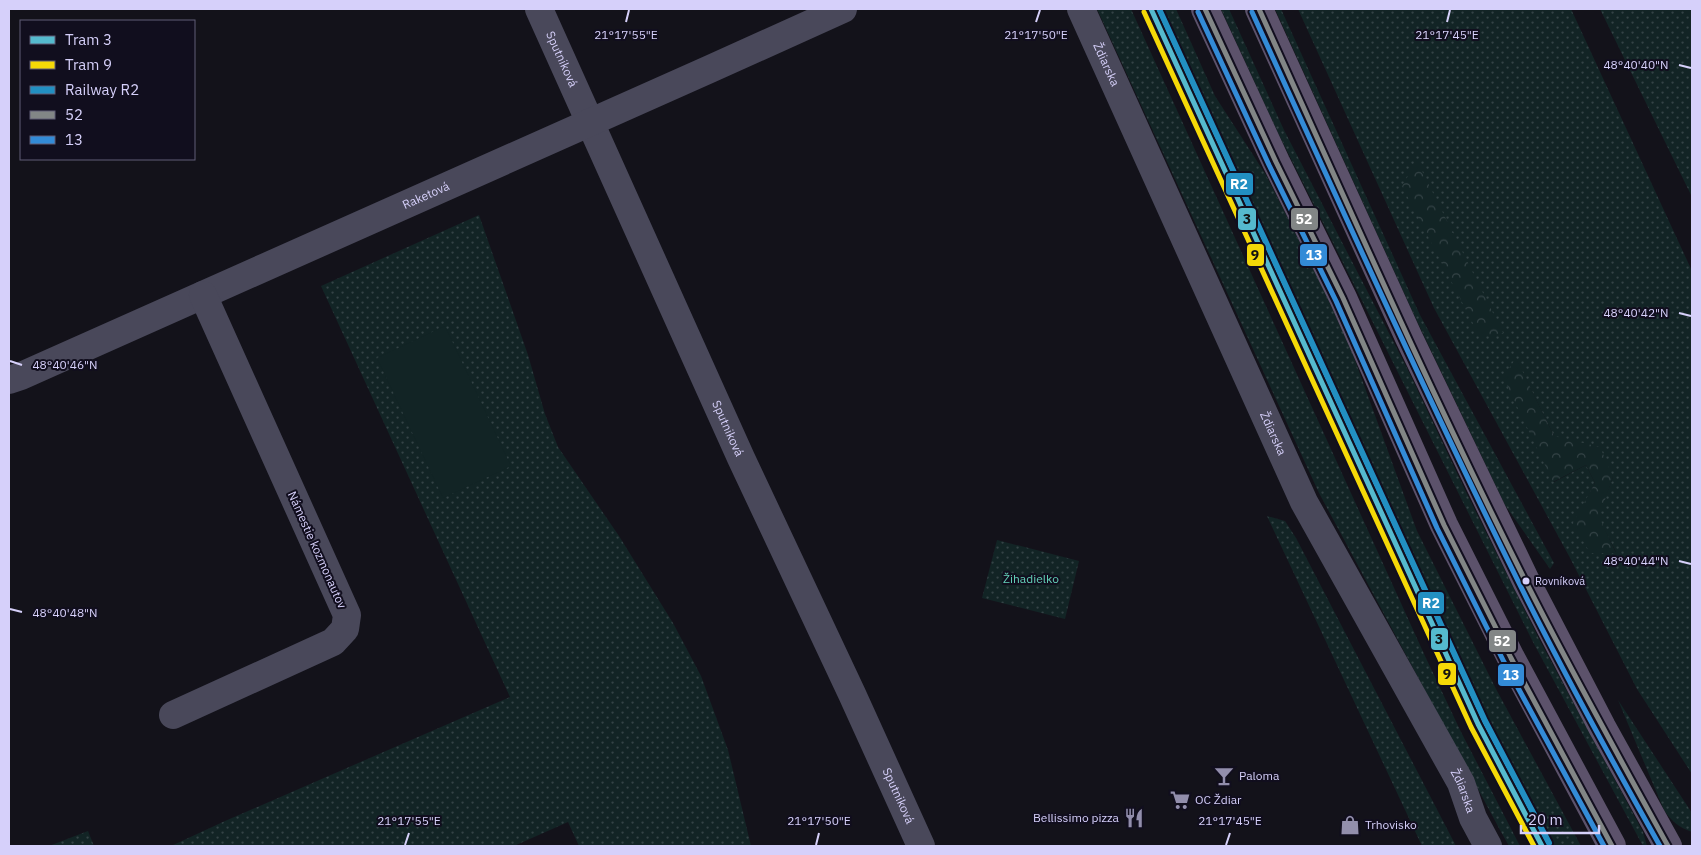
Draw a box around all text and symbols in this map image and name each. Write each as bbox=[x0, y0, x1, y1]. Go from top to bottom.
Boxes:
legend bbox=[20, 20, 195, 160]
text: 21°17'55"E bbox=[594, 27, 658, 42]
text: 21°17'50"E bbox=[1004, 27, 1068, 42]
text: 21°17'45"E bbox=[1415, 27, 1479, 42]
street label: Sputniková bbox=[543, 29, 581, 90]
text: Tram 3 bbox=[65, 30, 112, 49]
street label: Ždiarska bbox=[1090, 40, 1123, 89]
text: Tram 9 bbox=[65, 55, 112, 74]
text: 48°40'40"N bbox=[1603, 57, 1669, 72]
text: Railway R2 bbox=[65, 80, 139, 99]
text: 52 bbox=[65, 105, 83, 124]
text: 13 bbox=[65, 130, 83, 149]
line badge: R2 bbox=[1225, 172, 1254, 196]
text: R2 bbox=[1230, 175, 1248, 193]
street label: Raketová bbox=[400, 178, 452, 212]
line badge: 3 bbox=[1237, 207, 1257, 231]
line badge: 52 bbox=[1290, 207, 1319, 231]
text: 3 bbox=[1243, 210, 1251, 228]
text: 52 bbox=[1296, 210, 1312, 228]
line badge: 9 bbox=[1246, 243, 1265, 267]
line badge: 13 bbox=[1299, 243, 1328, 267]
text: 9 bbox=[1251, 246, 1259, 264]
text: 13 bbox=[1306, 246, 1322, 264]
text: 48°40'42"N bbox=[1603, 305, 1669, 320]
text: 48°40'46"N bbox=[32, 357, 98, 372]
street label: Sputniková bbox=[709, 398, 748, 459]
street label: Ždiarska bbox=[1257, 409, 1290, 458]
street label: Námestie kozmonautov bbox=[285, 489, 350, 611]
text: 48°40'44"N bbox=[1603, 553, 1669, 568]
park label: Žihadielko bbox=[1003, 571, 1059, 586]
place label: Rovníková bbox=[1535, 574, 1585, 588]
marker: Rovníková bbox=[1521, 576, 1531, 586]
line badge: R2 bbox=[1417, 591, 1445, 615]
text: R2 bbox=[1422, 594, 1440, 612]
text: 48°40'48"N bbox=[32, 605, 98, 620]
line badge: 3 bbox=[1430, 627, 1449, 651]
line badge: 52 bbox=[1488, 629, 1517, 653]
text: 3 bbox=[1435, 630, 1443, 648]
text: 52 bbox=[1494, 632, 1510, 650]
line badge: 9 bbox=[1437, 662, 1457, 686]
line badge: 13 bbox=[1497, 663, 1525, 687]
text: 9 bbox=[1443, 665, 1451, 683]
text: 13 bbox=[1503, 666, 1519, 684]
street label: Sputniková bbox=[879, 765, 918, 827]
bar icon: Paloma bbox=[1213, 765, 1235, 787]
street label: Ždiarska bbox=[1448, 766, 1479, 815]
place label: Paloma bbox=[1239, 768, 1280, 783]
supermarket icon: OC Ždiar bbox=[1169, 789, 1191, 811]
place label: OC Ždiar bbox=[1195, 792, 1242, 807]
scale bar bbox=[1521, 802, 1598, 834]
restaurant icon: Bellissimo pizza bbox=[1123, 807, 1145, 829]
place label: Bellissimo pizza bbox=[1033, 810, 1120, 825]
text: 20 m bbox=[1528, 810, 1563, 829]
text: 21°17'55"E bbox=[377, 813, 441, 828]
text: 21°17'50"E bbox=[787, 813, 851, 828]
text: 21°17'45"E bbox=[1198, 813, 1262, 828]
shop icon: Trhovisko bbox=[1339, 814, 1361, 836]
place label: Trhovisko bbox=[1365, 817, 1417, 832]

